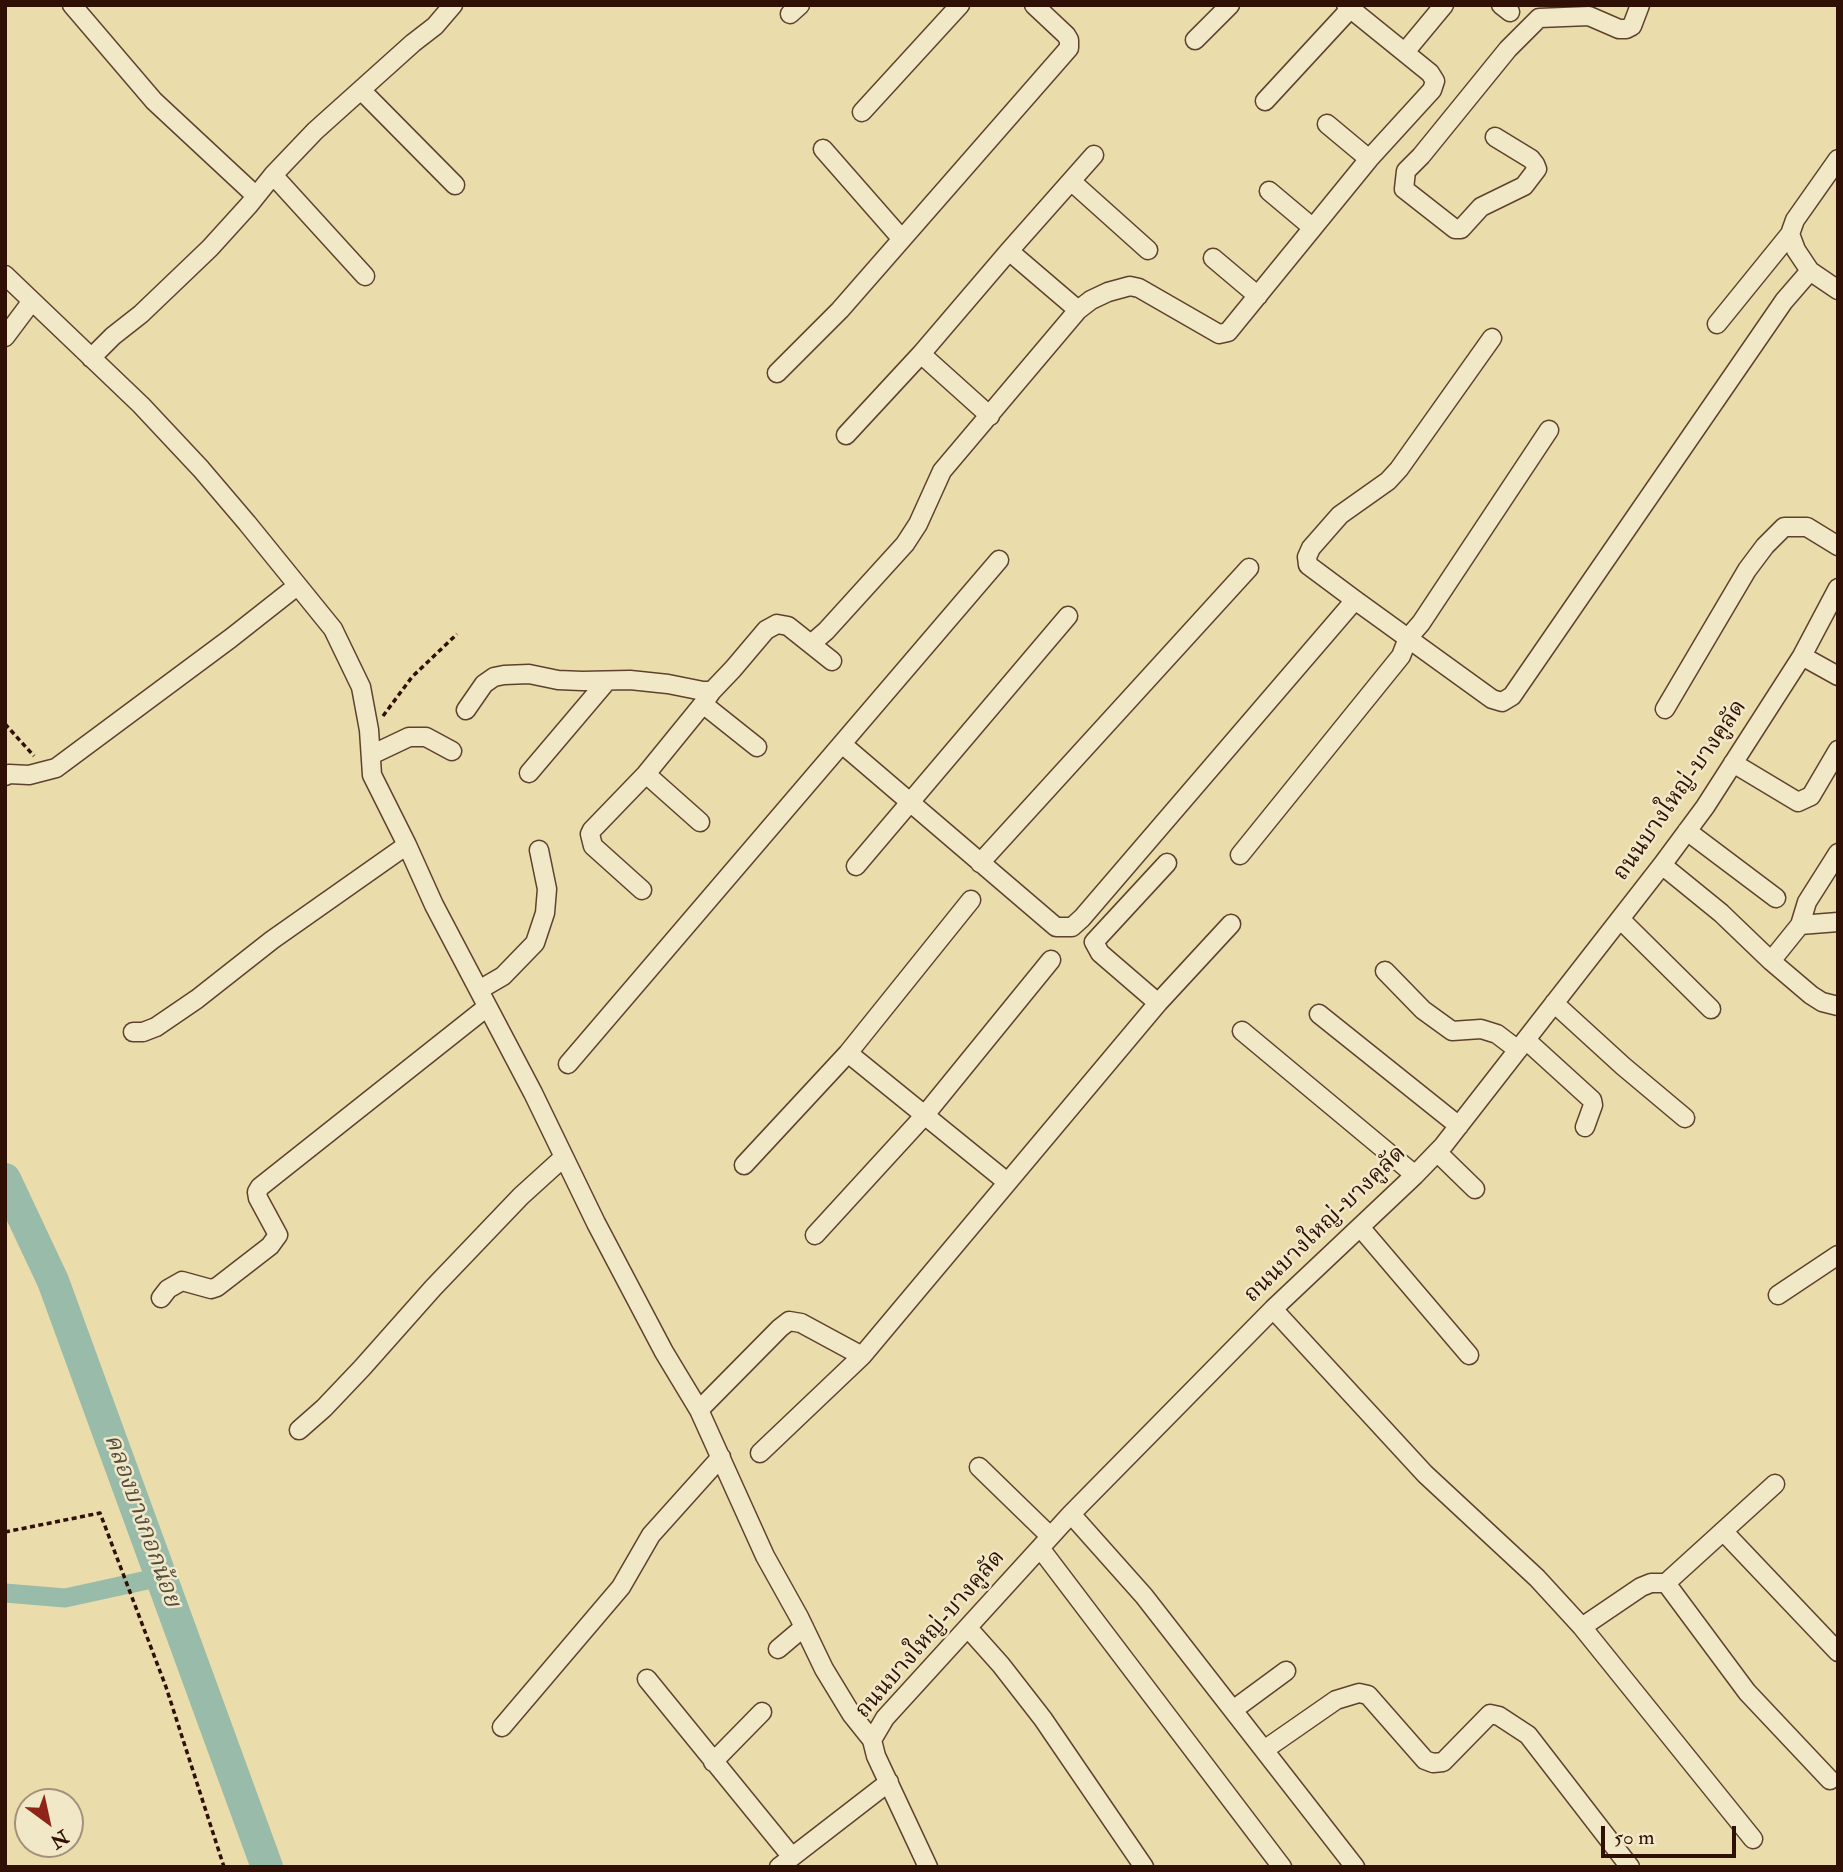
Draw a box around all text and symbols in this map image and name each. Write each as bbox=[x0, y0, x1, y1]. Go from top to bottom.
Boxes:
street label: ถนนบางใหญ่-บางคูลัด bbox=[1608, 695, 1754, 887]
street label: ถนนบางใหญ่-บางคูลัด bbox=[1239, 1141, 1413, 1309]
water label: คลองบางกอกน้อย bbox=[96, 1431, 186, 1611]
street label: ถนนบางใหญ่-บางคูลัด bbox=[850, 1545, 1012, 1725]
north arrow bbox=[14, 1788, 84, 1858]
scale bar bbox=[1605, 1812, 1740, 1856]
text: N bbox=[46, 1824, 73, 1854]
text: 50 m bbox=[1614, 1824, 1655, 1851]

